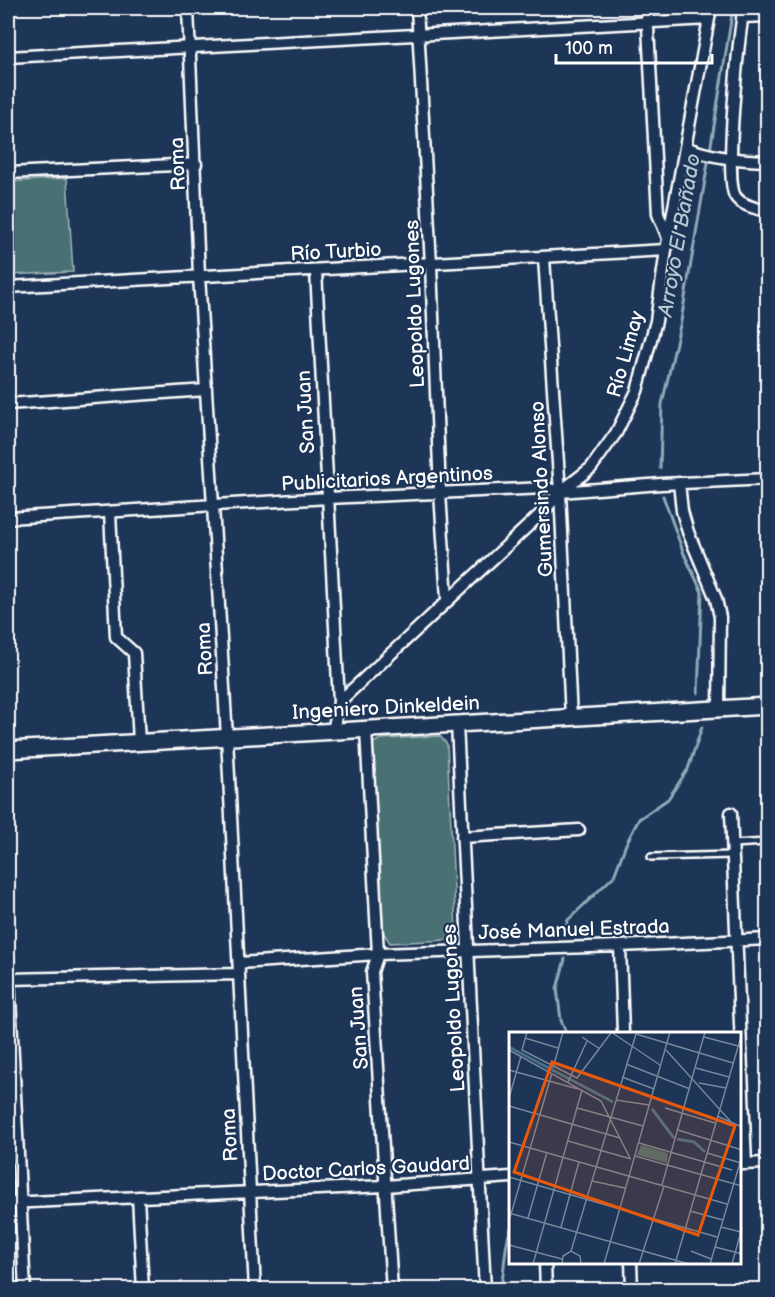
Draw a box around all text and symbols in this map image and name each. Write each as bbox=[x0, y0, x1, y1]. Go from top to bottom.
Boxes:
scale bar bbox=[556, 27, 712, 65]
text: 100 m bbox=[565, 38, 613, 59]
street label: Roma bbox=[165, 137, 191, 191]
water label: Arroyo El Bañado bbox=[653, 152, 706, 320]
street label: Leopoldo Lugones bbox=[400, 219, 430, 388]
street label: Río Turbio bbox=[290, 238, 382, 266]
street label: Río Limay bbox=[602, 308, 650, 400]
street label: San Juan bbox=[292, 370, 320, 454]
street label: Gumersindo Alonso bbox=[525, 400, 559, 578]
street label: Publicitarios Argentinos bbox=[281, 461, 494, 497]
street label: Roma bbox=[192, 622, 218, 676]
street label: Ingeniero Dinkeldein bbox=[292, 691, 480, 725]
street label: José Manuel Estrada bbox=[478, 915, 670, 945]
street label: Leopoldo Lugones bbox=[438, 923, 470, 1093]
street label: San Juan bbox=[344, 986, 374, 1070]
inset map bbox=[509, 1032, 742, 1264]
street label: Roma bbox=[217, 1108, 243, 1162]
street label: Doctor Carlos Gaudard bbox=[262, 1152, 471, 1186]

